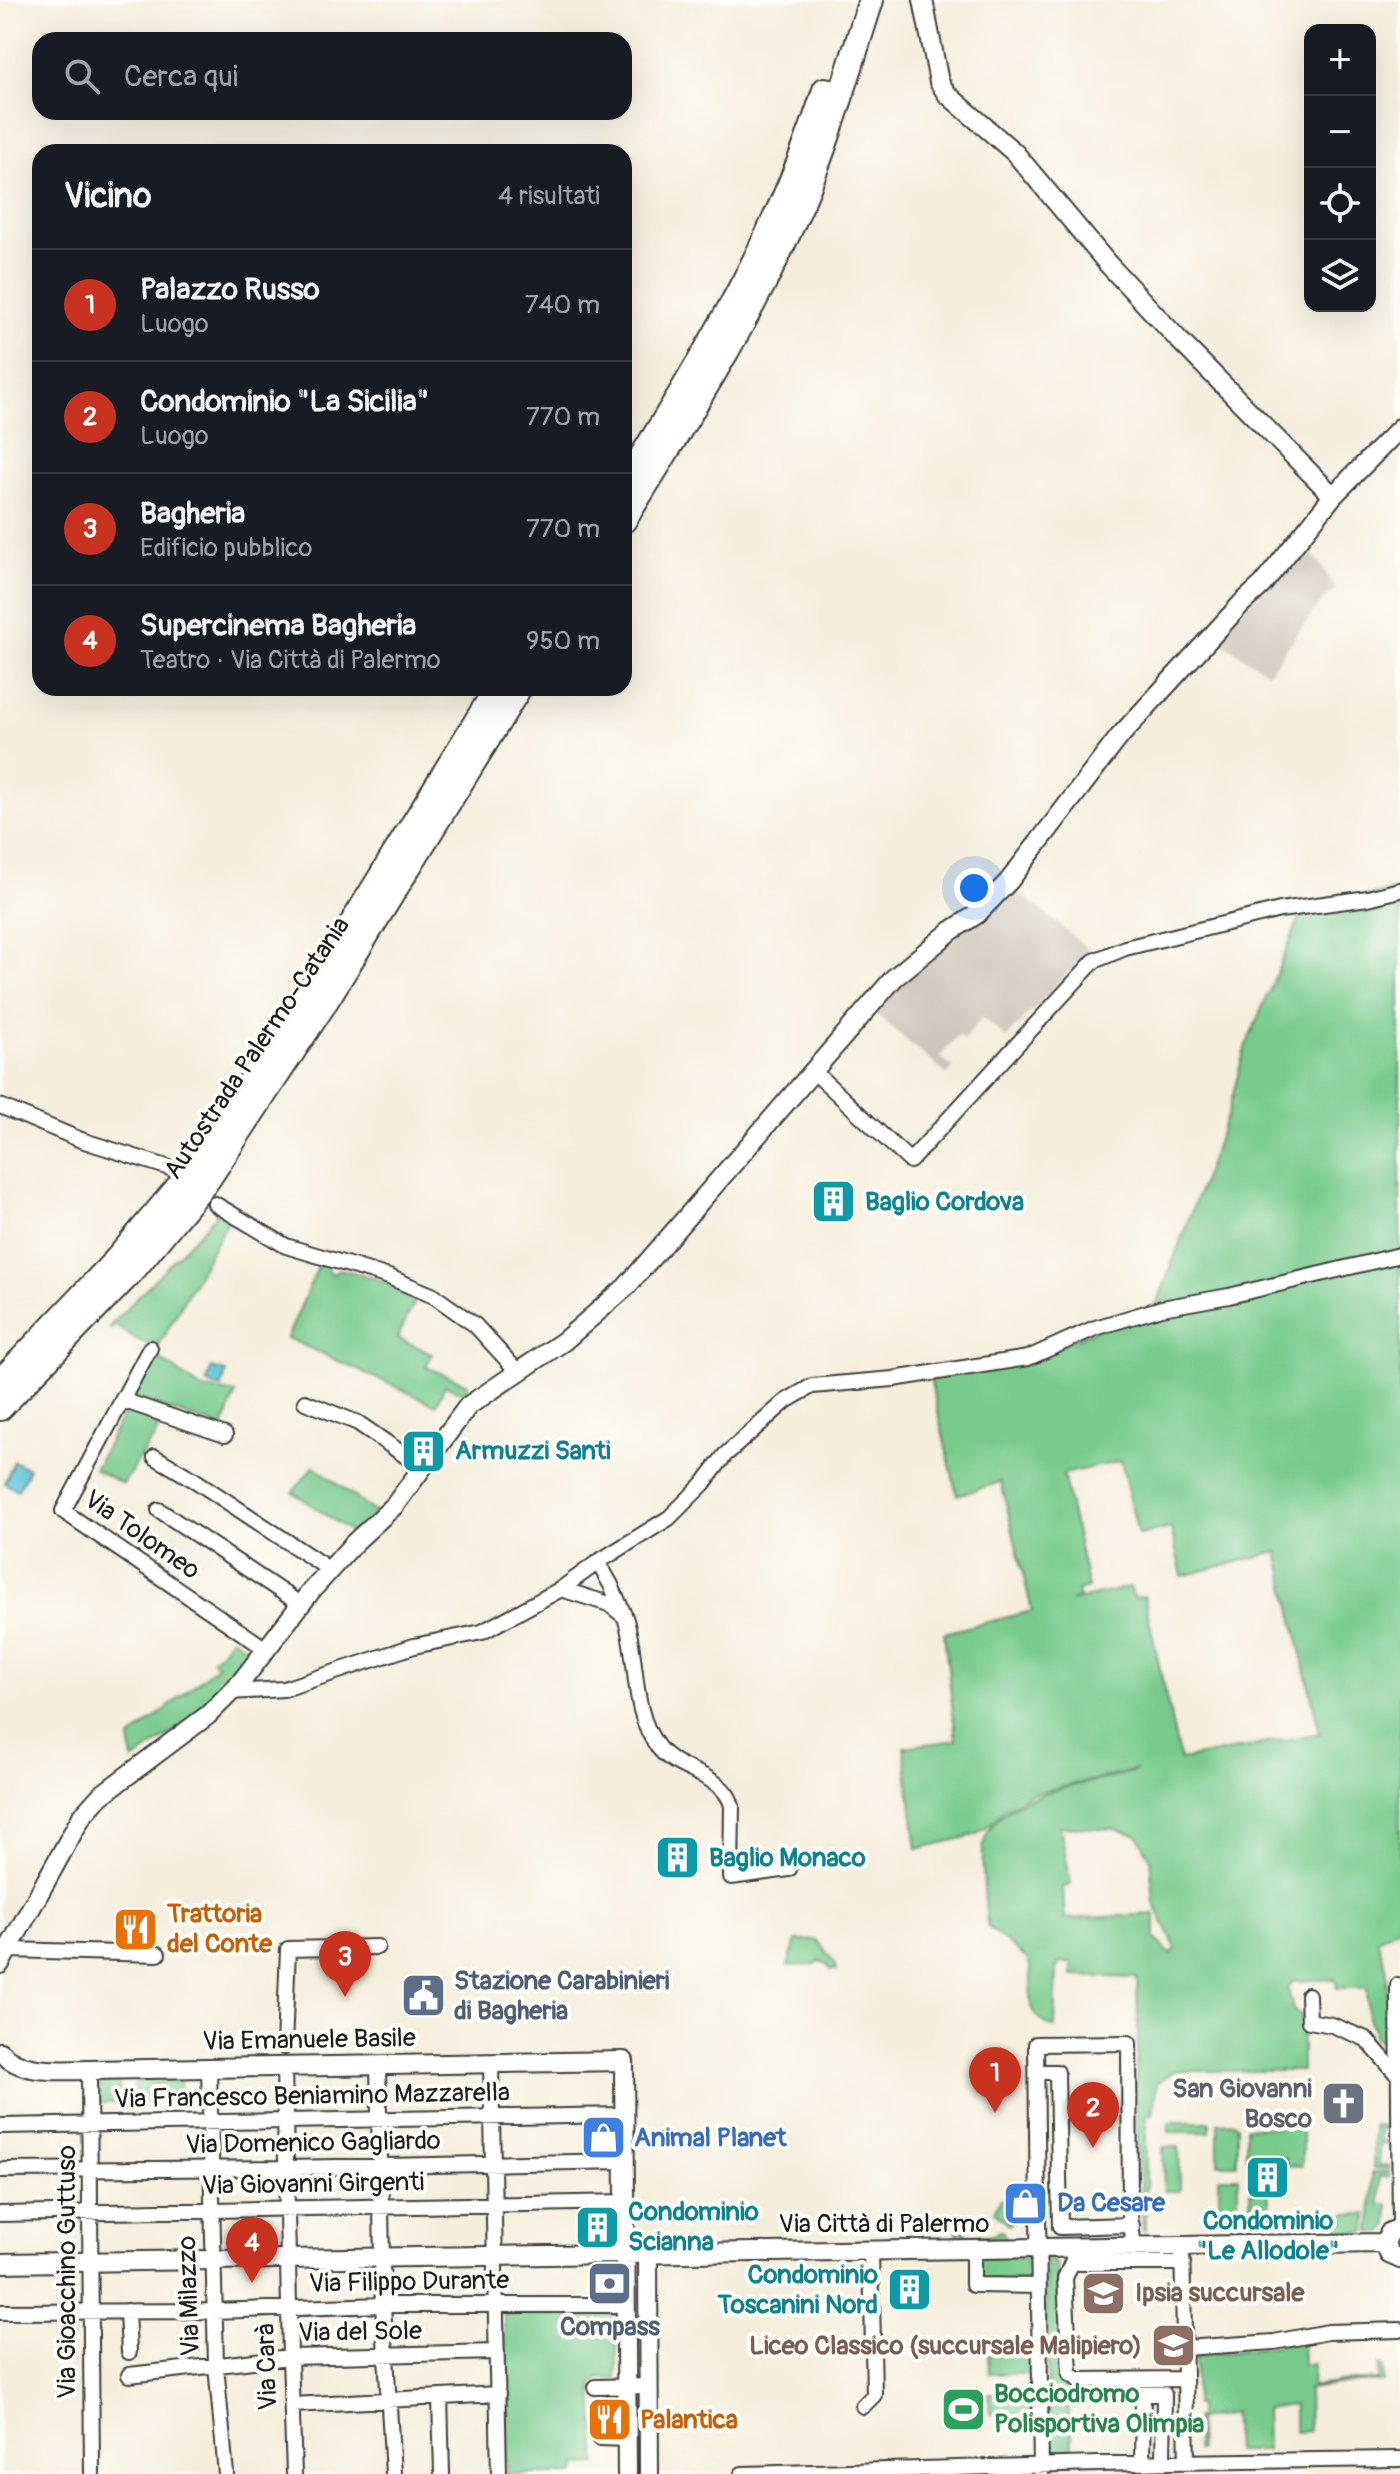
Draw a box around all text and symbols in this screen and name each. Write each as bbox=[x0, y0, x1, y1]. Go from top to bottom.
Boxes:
map controls bbox=[1304, 24, 1376, 312]
button: + bbox=[1304, 24, 1376, 96]
search box bbox=[32, 32, 632, 120]
icon: search bbox=[60, 54, 104, 98]
text: Cerca qui bbox=[124, 58, 238, 95]
button: − bbox=[1304, 96, 1376, 168]
button: locate bbox=[1304, 168, 1376, 240]
text: Vicino bbox=[64, 175, 152, 218]
text: 4 risultati bbox=[498, 180, 600, 212]
button: layers bbox=[1304, 240, 1376, 312]
text: Palazzo Russo bbox=[140, 271, 320, 308]
text: 1 bbox=[85, 289, 95, 321]
text: 740 m bbox=[525, 289, 600, 321]
text: Luogo bbox=[140, 308, 209, 340]
text: Condominio "La Sicilia" bbox=[140, 383, 429, 420]
text: 2 bbox=[83, 401, 97, 433]
text: 770 m bbox=[526, 401, 600, 433]
text: Luogo bbox=[140, 420, 209, 452]
text: Bagheria bbox=[140, 495, 245, 532]
text: 3 bbox=[83, 513, 97, 545]
text: 770 m bbox=[526, 513, 600, 545]
text: Edificio pubblico bbox=[140, 532, 312, 564]
text: Supercinema Bagheria bbox=[140, 607, 416, 644]
text: 4 bbox=[82, 625, 98, 657]
text: 950 m bbox=[526, 625, 600, 657]
text: Teatro · Via Città di Palermo bbox=[140, 644, 441, 676]
your location bbox=[954, 868, 994, 908]
street label: Autostrada Palermo-Catania bbox=[157, 911, 357, 1185]
building icon: Baglio Cordova bbox=[810, 1178, 858, 1226]
place label: Baglio Cordova bbox=[865, 1186, 1024, 1218]
building icon: Armuzzi Santi bbox=[400, 1427, 448, 1475]
place label: Armuzzi Santi bbox=[455, 1435, 611, 1467]
street label: Via Tolomeo bbox=[78, 1483, 206, 1587]
building icon: Baglio Monaco bbox=[654, 1834, 702, 1882]
place label: Baglio Monaco bbox=[709, 1842, 866, 1874]
place label: Trattoria del Conte bbox=[166, 1898, 273, 1960]
restaurant icon: Trattoria del Conte bbox=[112, 1905, 160, 1953]
pin: 3 bbox=[319, 1931, 371, 1997]
place label: Stazione Carabinieri di Bagheria bbox=[454, 1965, 670, 2027]
public building icon: Stazione Carabinieri di Bagheria bbox=[399, 1972, 447, 2020]
street label: Via Emanuele Basile bbox=[202, 2022, 416, 2058]
pin: 1 bbox=[969, 2047, 1021, 2113]
place label: San Giovanni Bosco bbox=[1172, 2073, 1312, 2135]
street label: Via Francesco Beniamino Mazzarella bbox=[114, 2077, 510, 2115]
church icon: San Giovanni Bosco bbox=[1319, 2080, 1367, 2128]
pin: 2 bbox=[1067, 2082, 1119, 2148]
shop icon: Animal Planet bbox=[579, 2114, 627, 2162]
place label: Animal Planet bbox=[634, 2122, 787, 2154]
street label: Via Domenico Gagliardo bbox=[185, 2125, 441, 2161]
street label: Via Gioacchino Guttuso bbox=[51, 2145, 83, 2399]
building icon: Condominio "Le Allodole" bbox=[1244, 2154, 1292, 2202]
street label: Via Giovanni Girgenti bbox=[201, 2166, 425, 2202]
shop icon: Da Cesare bbox=[1002, 2179, 1050, 2227]
place label: Da Cesare bbox=[1057, 2187, 1166, 2219]
place label: Condominio Scianna bbox=[628, 2196, 759, 2258]
building icon: Condominio Scianna bbox=[573, 2203, 621, 2251]
place label: Condominio "Le Allodole" bbox=[1197, 2205, 1339, 2267]
street label: Via Città di Palermo bbox=[779, 2208, 989, 2240]
pin: 4 bbox=[226, 2217, 278, 2283]
street label: Via Milazzo bbox=[171, 2235, 207, 2357]
place label: Condominio Toscanini Nord bbox=[717, 2259, 878, 2321]
bank icon: Compass bbox=[586, 2260, 634, 2308]
street label: Via Filippo Durante bbox=[309, 2264, 510, 2300]
building icon: Condominio Toscanini Nord bbox=[885, 2266, 933, 2314]
school or university icon: Ipsia succursale bbox=[1080, 2269, 1128, 2317]
place label: Ipsia succursale bbox=[1135, 2277, 1305, 2309]
place label: Compass bbox=[560, 2311, 660, 2343]
street label: Via del Sole bbox=[298, 2315, 422, 2349]
school or university icon: Liceo Classico (succursale Malipiero) bbox=[1149, 2322, 1197, 2370]
street label: Via Carà bbox=[249, 2323, 285, 2411]
place label: Liceo Classico (succursale Malipiero) bbox=[749, 2330, 1142, 2362]
place label: Bocciodromo Polisportiva Olimpia bbox=[994, 2378, 1204, 2440]
sports icon: Bocciodromo Polisportiva Olimpia bbox=[939, 2385, 987, 2433]
restaurant icon: Palantica bbox=[585, 2396, 633, 2444]
place label: Palantica bbox=[640, 2404, 738, 2436]

